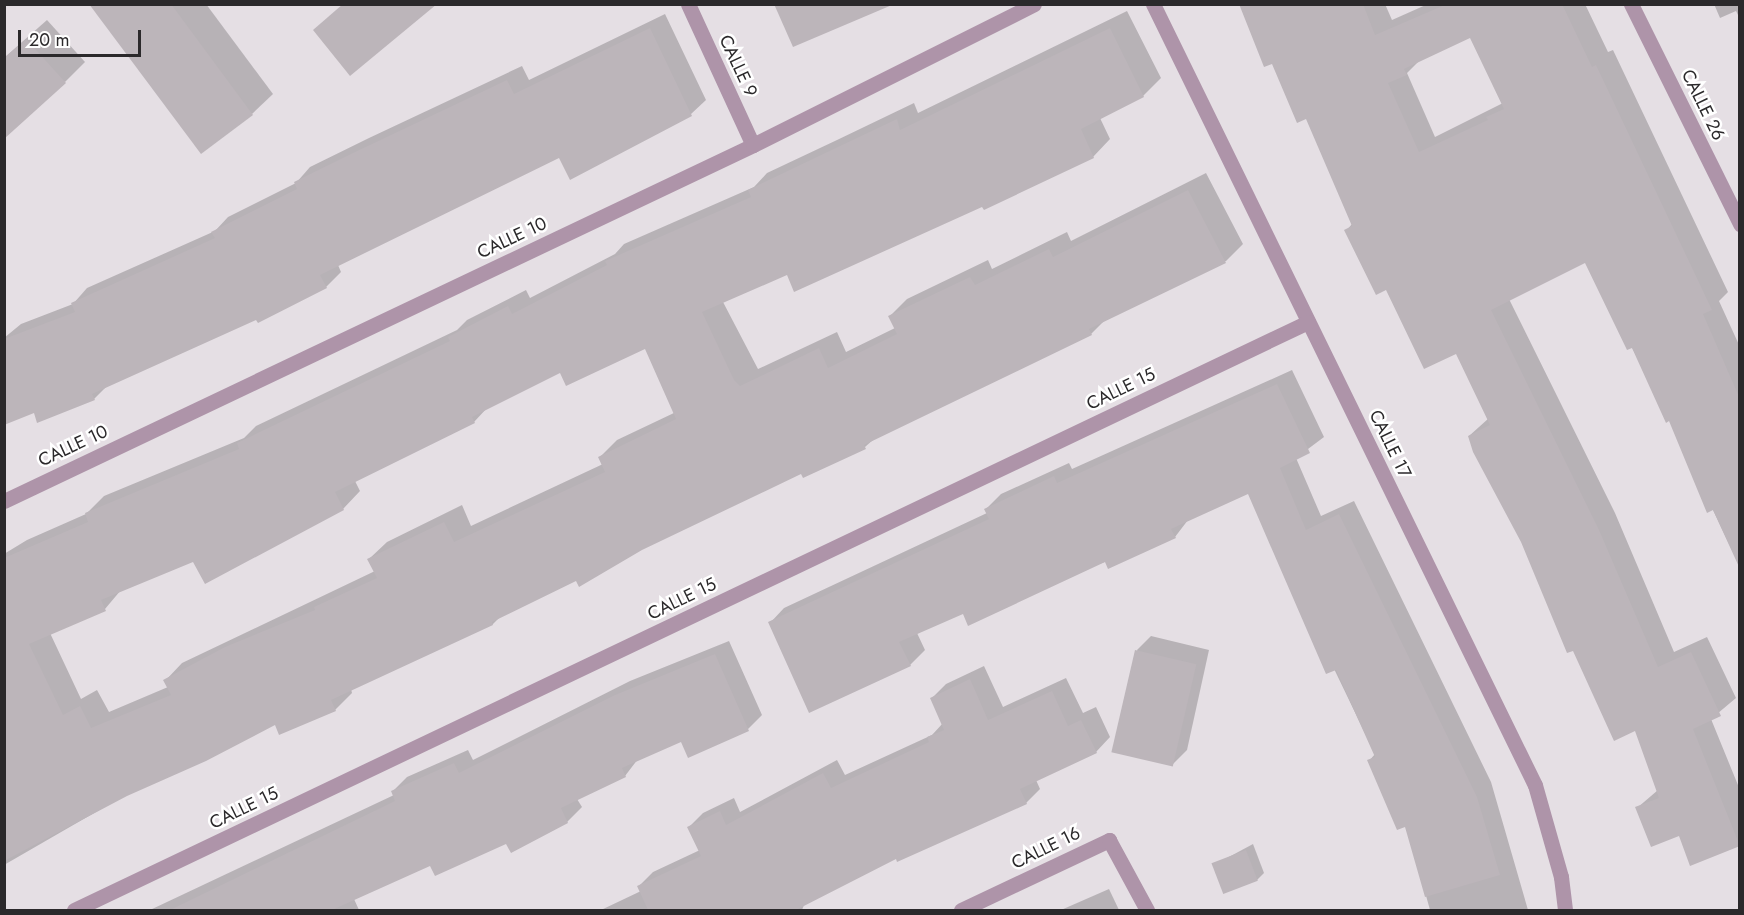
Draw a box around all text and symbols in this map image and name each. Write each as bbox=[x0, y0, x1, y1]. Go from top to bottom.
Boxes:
scale bar bbox=[21, 18, 144, 56]
text: 20 m bbox=[29, 27, 69, 53]
street label: CALLE 9 bbox=[714, 32, 762, 100]
street label: CALLE 26 bbox=[1677, 66, 1729, 144]
street label: CALLE 10 bbox=[474, 213, 550, 263]
street label: CALLE 15 bbox=[1083, 363, 1159, 415]
street label: CALLE 17 bbox=[1364, 406, 1416, 482]
street label: CALLE 10 bbox=[35, 421, 111, 471]
street label: CALLE 15 bbox=[644, 573, 720, 625]
street label: CALLE 15 bbox=[206, 782, 282, 834]
street label: CALLE 16 bbox=[1008, 822, 1084, 874]

